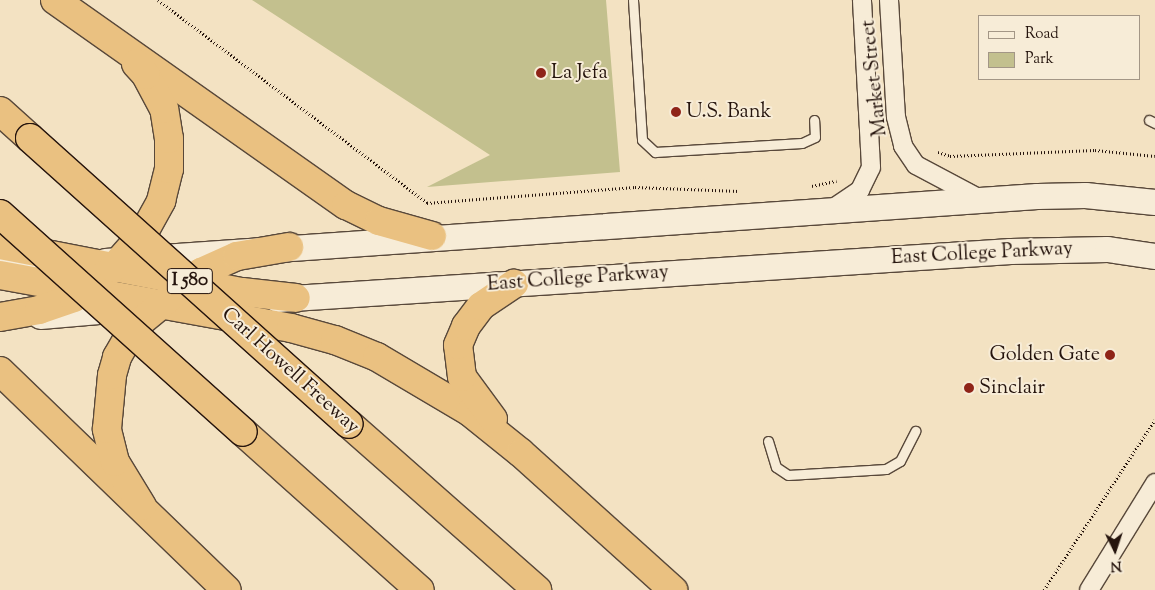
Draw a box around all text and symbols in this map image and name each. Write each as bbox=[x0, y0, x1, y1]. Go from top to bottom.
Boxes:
legend bbox=[978, 15, 1140, 80]
street label: Market Street bbox=[857, 18, 893, 138]
text: Road bbox=[1025, 24, 1059, 45]
text: Park bbox=[1025, 49, 1054, 70]
place label: La Jefa bbox=[551, 61, 608, 85]
marker: La Jefa bbox=[535, 67, 547, 79]
place label: U.S. Bank bbox=[686, 100, 771, 124]
marker: U.S. Bank bbox=[670, 106, 682, 118]
street label: East College Parkway bbox=[891, 237, 1073, 271]
street label: East College Parkway bbox=[486, 261, 670, 297]
road number: I 580 bbox=[166, 264, 214, 298]
street label: Carl Howell Freeway bbox=[216, 303, 364, 439]
place label: Golden Gate bbox=[989, 343, 1100, 367]
marker: Golden Gate bbox=[1104, 349, 1116, 361]
place label: Sinclair bbox=[979, 376, 1045, 400]
marker: Sinclair bbox=[963, 382, 975, 394]
north arrow bbox=[1090, 525, 1140, 575]
text: N bbox=[1110, 555, 1122, 575]

